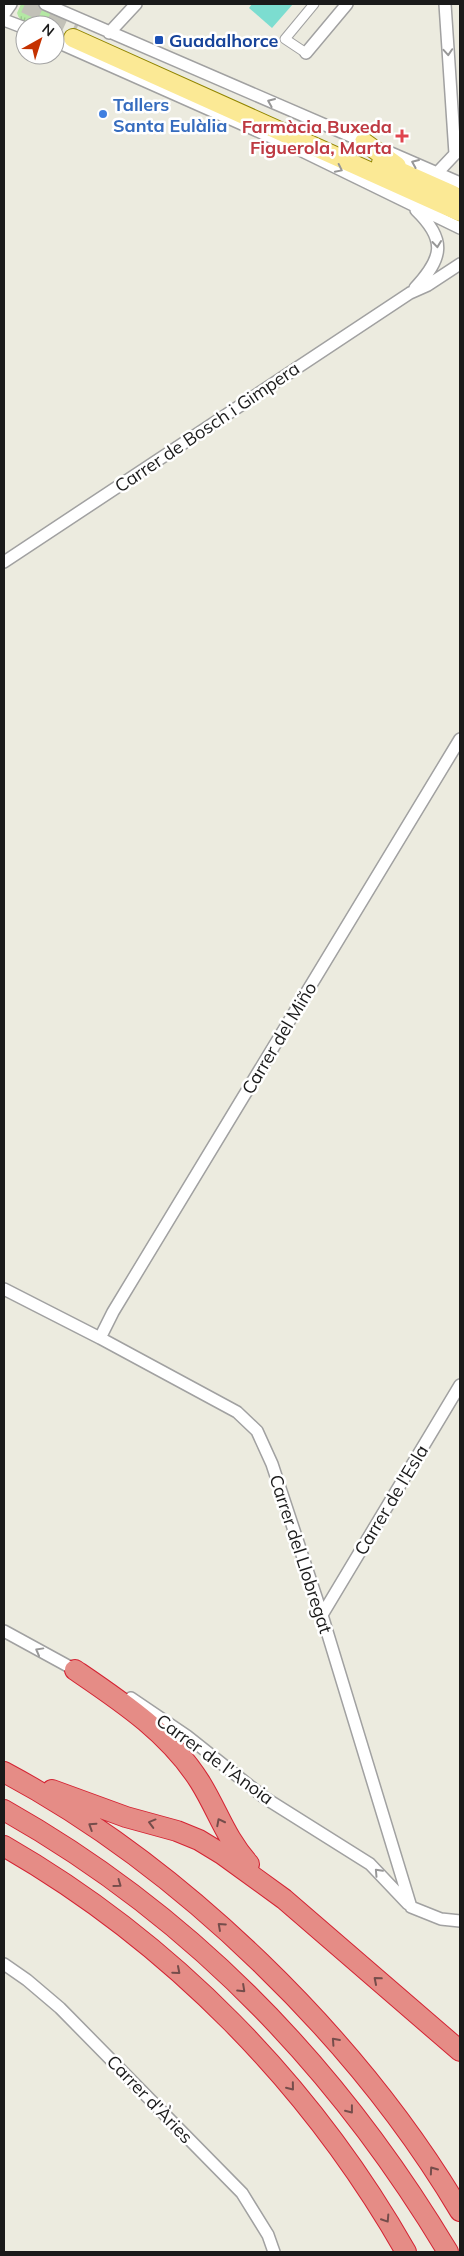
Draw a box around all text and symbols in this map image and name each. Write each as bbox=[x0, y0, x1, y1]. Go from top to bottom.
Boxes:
north arrow bbox=[15, 15, 65, 65]
text: N bbox=[38, 20, 58, 40]
place label: Guadalhorce bbox=[169, 29, 279, 52]
marker: Guadalhorce bbox=[153, 34, 165, 46]
one-way arrow bbox=[442, 49, 453, 57]
place label: Tallers Santa Eulàlia bbox=[113, 93, 227, 137]
one-way arrow bbox=[267, 98, 276, 108]
marker: Tallers Santa Eulàlia bbox=[97, 108, 109, 120]
place label: Farmàcia Buxeda Figuerola, Marta bbox=[242, 115, 392, 159]
marker: Farmàcia Buxeda Figuerola, Marta bbox=[396, 130, 408, 142]
one-way arrow bbox=[412, 159, 420, 169]
one-way arrow bbox=[334, 163, 343, 173]
one-way arrow bbox=[432, 240, 443, 248]
street label: Carrer de Bosch i Gimpera bbox=[110, 357, 304, 497]
street label: Carrer del Miño bbox=[236, 978, 322, 1098]
street label: Carrer de l'Esla bbox=[349, 1441, 433, 1559]
street label: Carrer del Llobregat bbox=[264, 1472, 338, 1636]
one-way arrow bbox=[36, 1647, 45, 1657]
street label: Carrer de l'Anoia bbox=[152, 1709, 278, 1809]
one-way arrow bbox=[216, 1818, 226, 1827]
one-way arrow bbox=[148, 1819, 156, 1829]
one-way arrow bbox=[89, 1823, 98, 1832]
one-way arrow bbox=[375, 1868, 384, 1877]
one-way arrow bbox=[112, 1878, 122, 1887]
one-way arrow bbox=[217, 1922, 226, 1931]
one-way arrow bbox=[172, 1966, 181, 1975]
one-way arrow bbox=[373, 1977, 382, 1986]
one-way arrow bbox=[237, 1983, 246, 1992]
one-way arrow bbox=[332, 2038, 341, 2047]
street label: Carrer d'Àries bbox=[102, 2050, 198, 2148]
one-way arrow bbox=[286, 2081, 294, 2090]
one-way arrow bbox=[345, 2104, 353, 2113]
one-way arrow bbox=[430, 2166, 439, 2176]
one-way arrow bbox=[380, 2213, 389, 2222]

